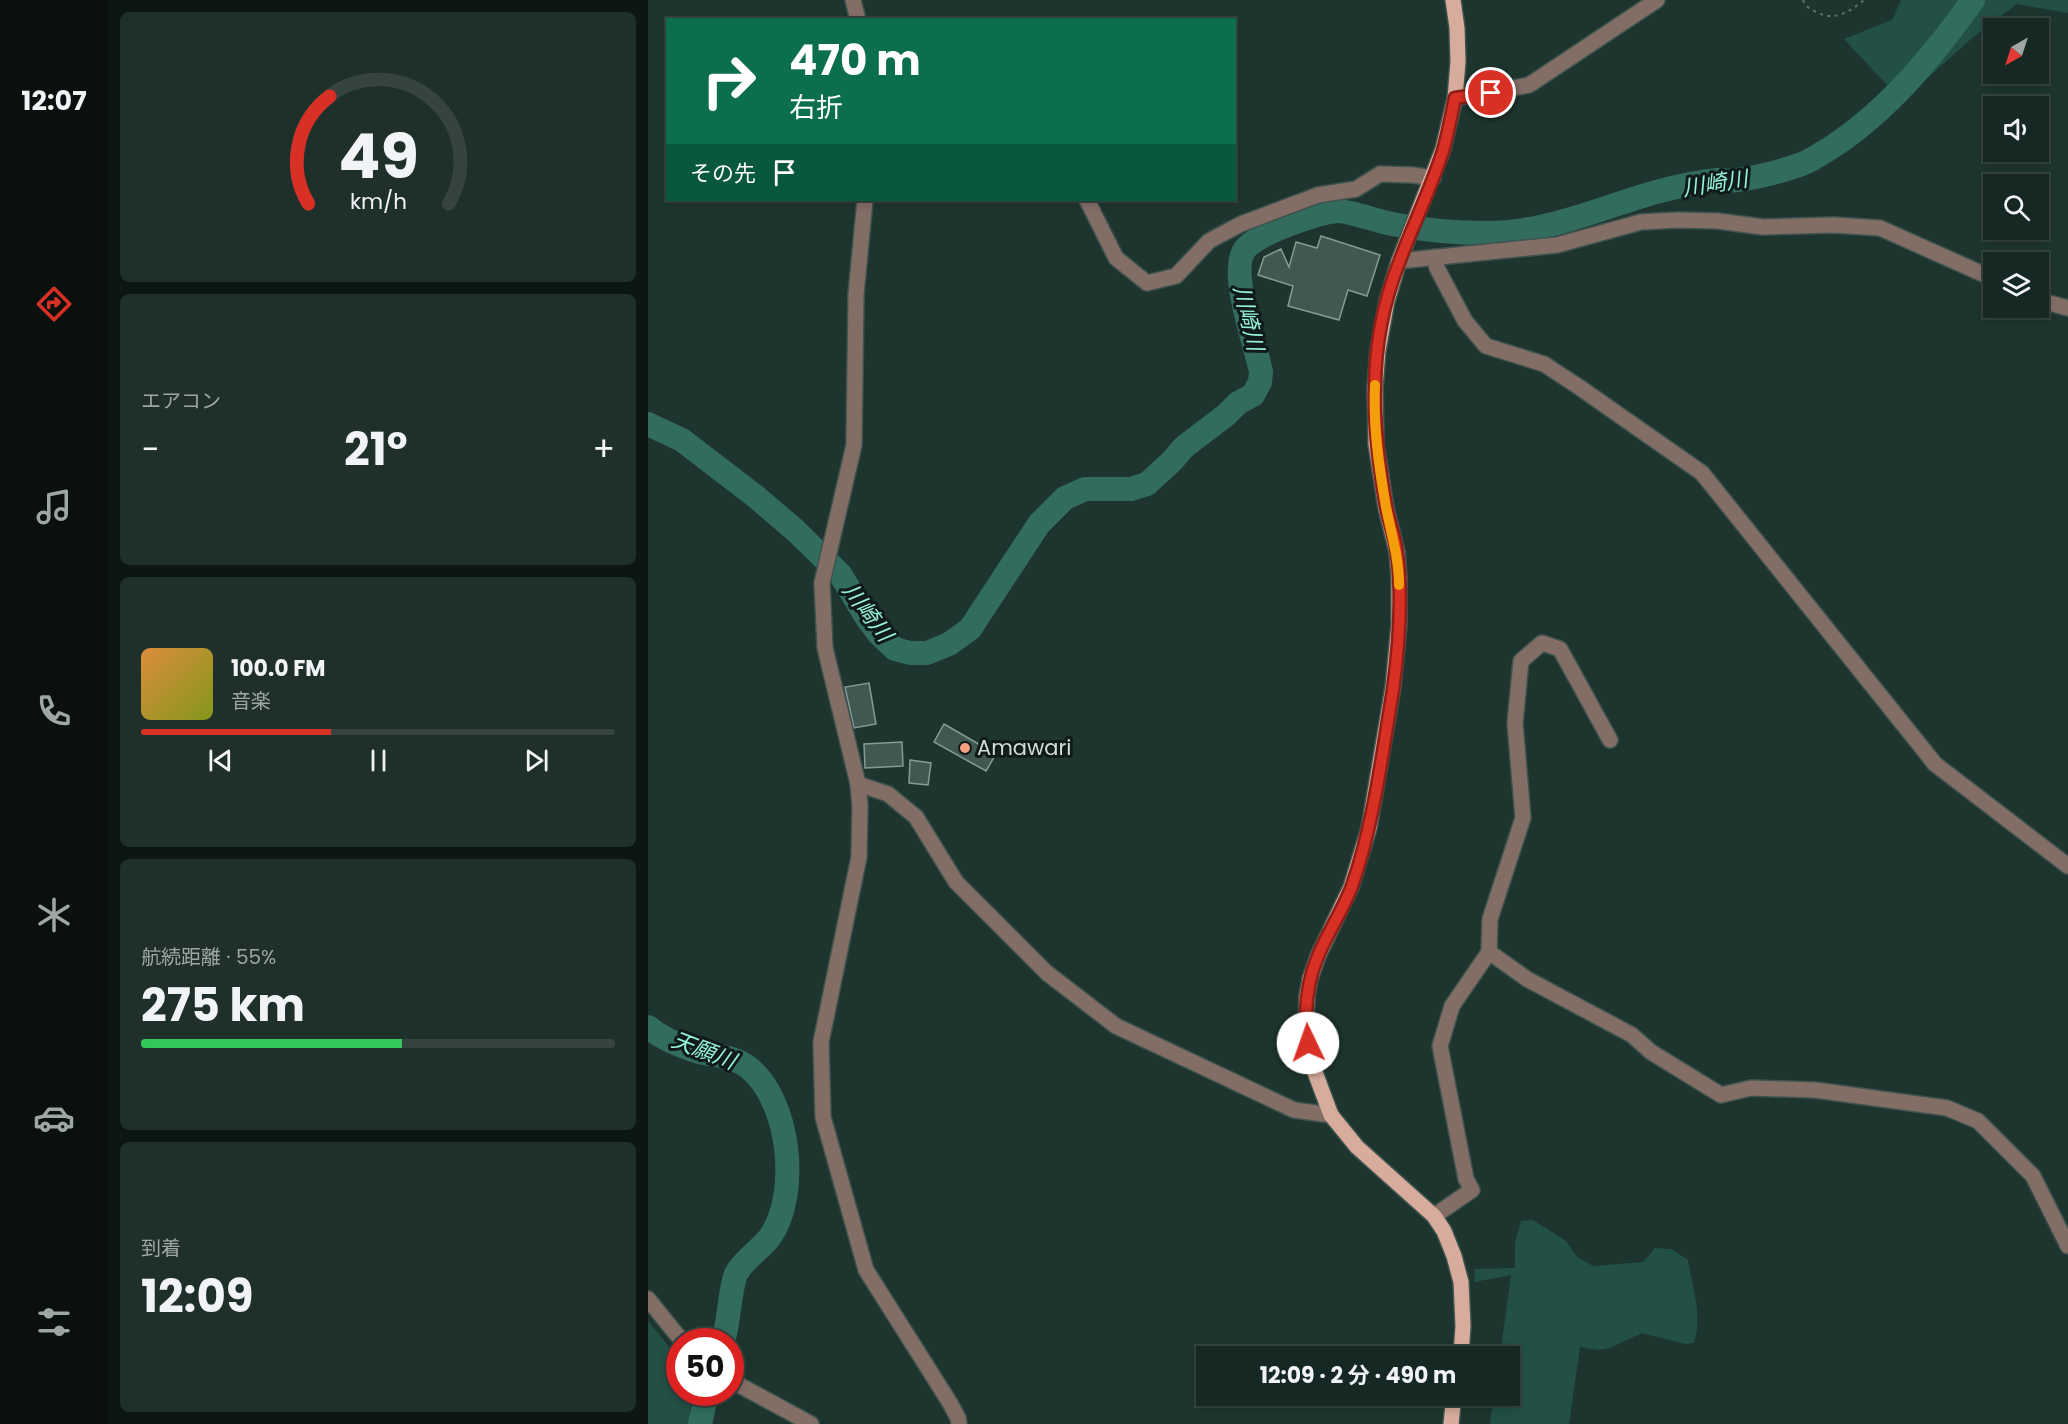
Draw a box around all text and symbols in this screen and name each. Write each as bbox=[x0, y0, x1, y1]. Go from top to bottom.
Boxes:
north arrow bbox=[1983, 18, 2049, 84]
map controls bbox=[1983, 18, 2049, 318]
text: 470 m bbox=[789, 31, 921, 90]
icon: right bbox=[690, 42, 768, 120]
pin bbox=[1465, 67, 1516, 118]
icon: arrive bbox=[1474, 76, 1507, 109]
text: 12:07 bbox=[21, 82, 87, 119]
text: 右折 bbox=[789, 89, 843, 126]
button: sound bbox=[1983, 96, 2049, 162]
text: 49 bbox=[338, 112, 418, 200]
icon: arrive bbox=[768, 156, 801, 189]
text: その先 bbox=[690, 158, 756, 189]
water label: 川崎川 bbox=[1680, 163, 1752, 204]
button: search bbox=[1983, 174, 2049, 240]
text: km/h bbox=[349, 187, 407, 218]
button: layers bbox=[1983, 252, 2049, 318]
water label: 川崎川 bbox=[1226, 282, 1271, 356]
icon: directions bbox=[33, 283, 75, 325]
text: エアコン bbox=[141, 387, 221, 415]
text: 21° bbox=[344, 418, 408, 481]
text: − bbox=[141, 426, 159, 473]
text: + bbox=[592, 426, 615, 473]
icon: music bbox=[33, 486, 75, 528]
water label: 川崎川 bbox=[835, 577, 901, 650]
text: 100.0 FM bbox=[231, 653, 325, 684]
text: 音楽 bbox=[231, 687, 271, 715]
icon: phone bbox=[33, 690, 75, 732]
place label: Amawari bbox=[977, 733, 1071, 762]
marker: Amawari bbox=[958, 741, 972, 755]
icon: previous bbox=[204, 744, 237, 777]
icon: pause bbox=[362, 744, 395, 777]
icon: next bbox=[520, 744, 553, 777]
icon: climate bbox=[33, 894, 75, 936]
text: 航続距離 · 55% bbox=[141, 943, 276, 971]
text: 275 km bbox=[141, 974, 305, 1037]
position arrow bbox=[1276, 1011, 1340, 1075]
water label: 天願川 bbox=[667, 1024, 742, 1077]
icon: car bbox=[33, 1097, 75, 1139]
text: 到着 bbox=[141, 1234, 181, 1262]
text: 12:09 bbox=[141, 1265, 253, 1328]
icon: filters bbox=[33, 1301, 75, 1343]
speed limit sign: 50 bbox=[666, 1328, 744, 1406]
text: 12:09 · 2 分 · 490 m bbox=[1260, 1360, 1456, 1391]

